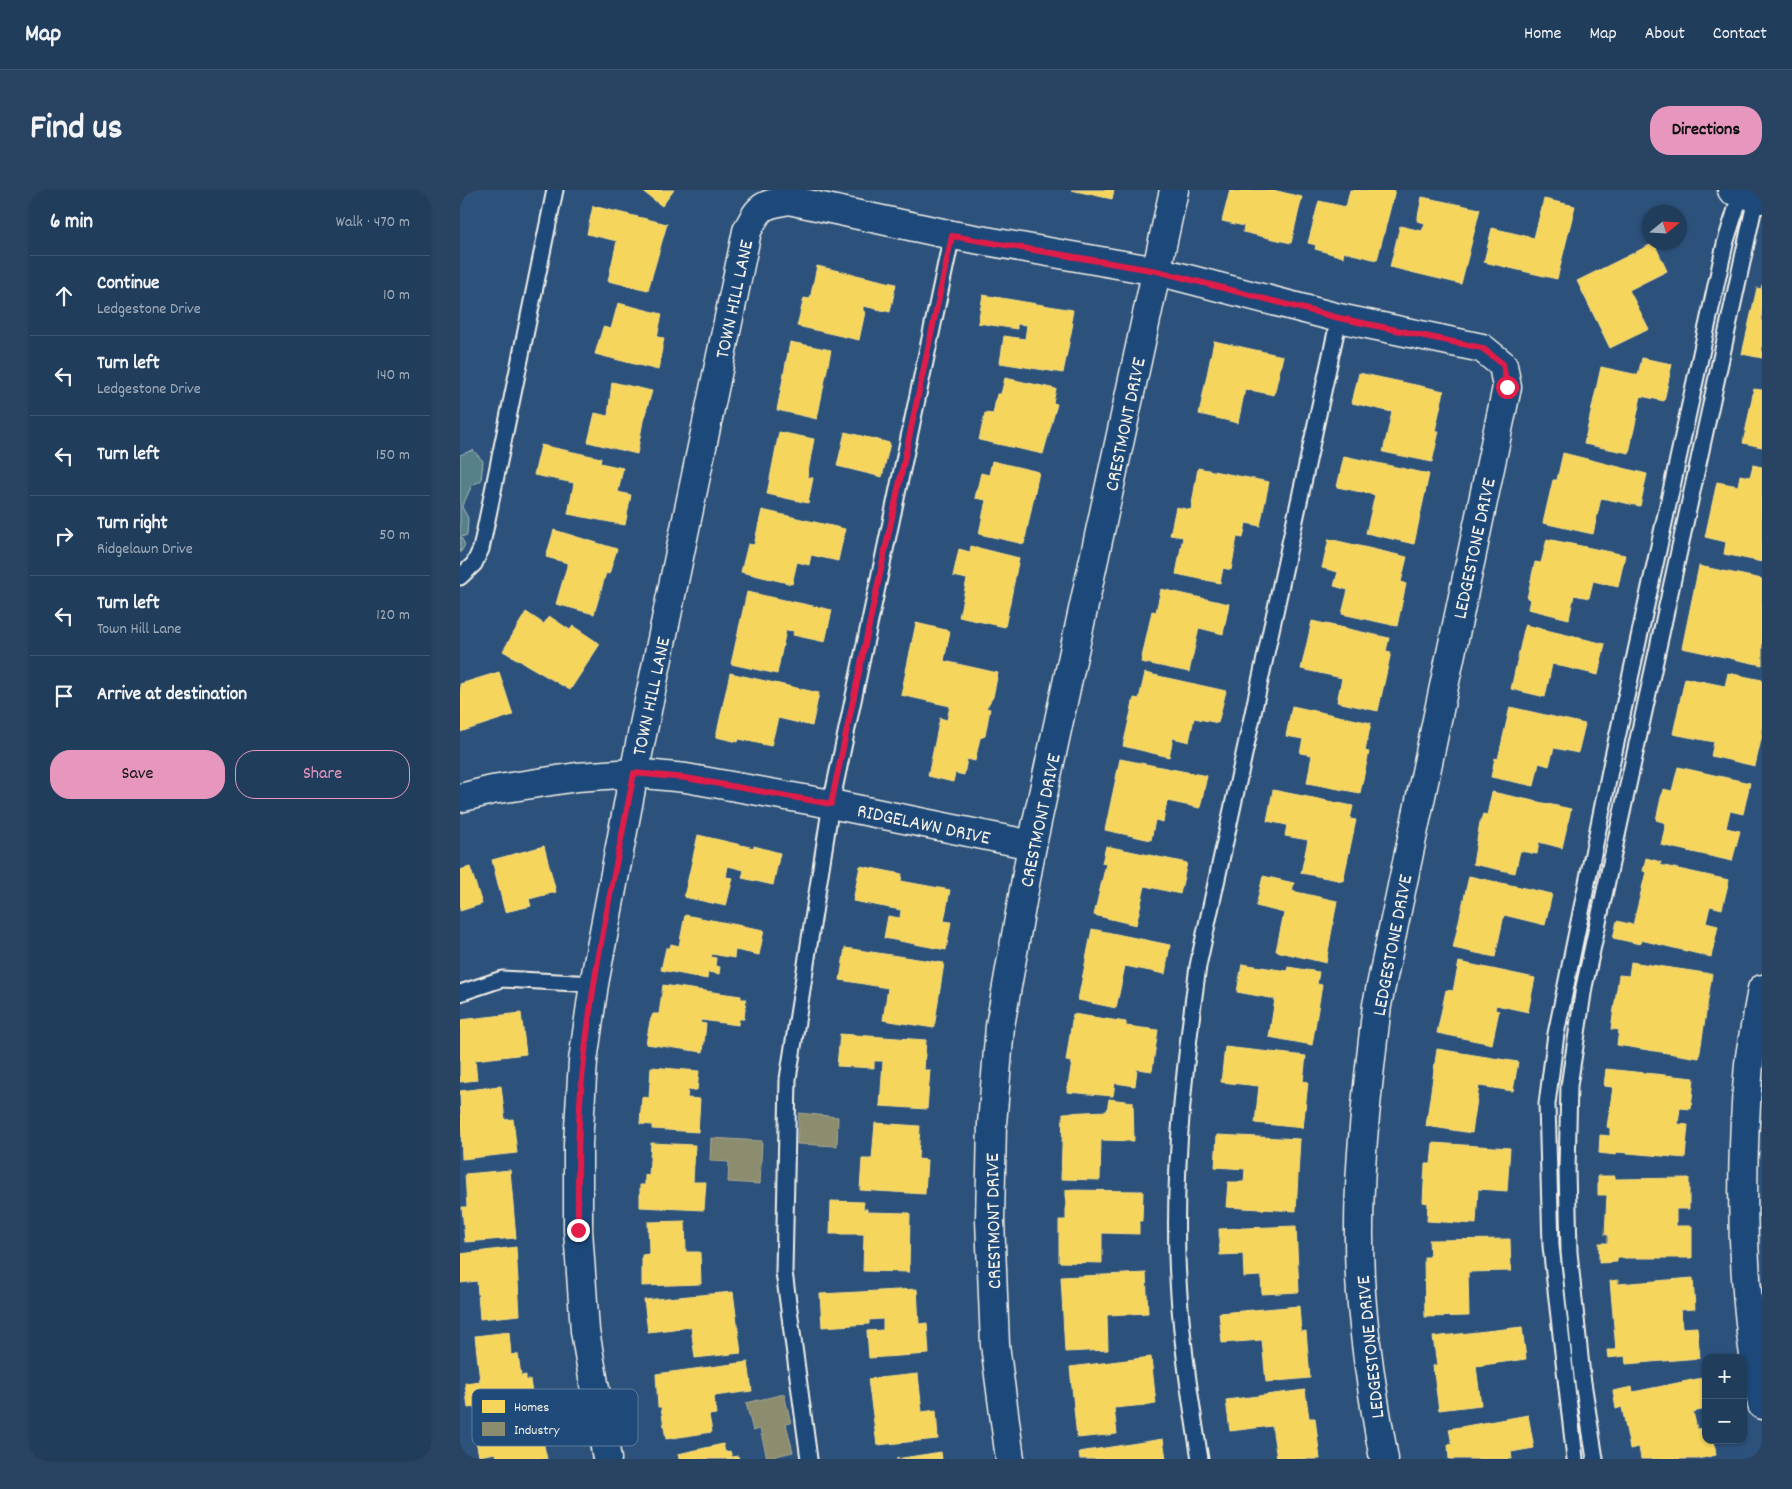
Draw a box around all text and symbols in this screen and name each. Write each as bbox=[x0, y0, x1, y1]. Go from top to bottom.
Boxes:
text: Map bbox=[25, 18, 61, 52]
text: Home bbox=[1524, 22, 1561, 47]
text: Map bbox=[1589, 22, 1617, 47]
text: About bbox=[1645, 22, 1685, 47]
text: Contact bbox=[1713, 22, 1767, 47]
text: Find us bbox=[30, 105, 122, 155]
button: Directions bbox=[1650, 106, 1762, 155]
north arrow bbox=[1642, 205, 1687, 250]
text: 6 min bbox=[50, 208, 93, 238]
text: Walk · 470 m bbox=[336, 211, 410, 234]
street label: TOWN HILL LANE bbox=[710, 238, 762, 362]
text: Continue bbox=[97, 271, 159, 298]
icon: ahead bbox=[50, 282, 78, 310]
text: 10 m bbox=[383, 284, 410, 307]
text: Ledgestone Drive bbox=[97, 298, 201, 321]
text: Turn left bbox=[97, 351, 160, 378]
street label: CRESTMONT DRIVE bbox=[1099, 355, 1155, 494]
icon: left bbox=[50, 362, 78, 390]
text: 140 m bbox=[376, 364, 410, 387]
route start bbox=[1496, 376, 1519, 399]
text: Ledgestone Drive bbox=[97, 378, 201, 401]
icon: left bbox=[50, 442, 78, 470]
text: Turn left bbox=[97, 442, 160, 469]
text: 150 m bbox=[376, 444, 410, 467]
street label: LEDGESTONE DRIVE bbox=[1447, 476, 1505, 622]
text: Turn right bbox=[97, 511, 168, 538]
icon: right bbox=[50, 522, 78, 550]
text: 50 m bbox=[379, 524, 410, 547]
text: Ridgelawn Drive bbox=[97, 538, 193, 561]
text: Turn left bbox=[97, 591, 160, 618]
icon: left bbox=[50, 602, 78, 630]
text: 120 m bbox=[376, 604, 410, 627]
text: Town Hill Lane bbox=[97, 618, 181, 641]
street label: TOWN HILL LANE bbox=[627, 635, 679, 759]
icon: arrive bbox=[50, 682, 78, 710]
text: Arrive at destination bbox=[97, 682, 247, 709]
button: Save bbox=[50, 750, 225, 799]
button: Share bbox=[235, 750, 410, 799]
street label: CRESTMONT DRIVE bbox=[1014, 751, 1070, 890]
street label: RIDGELAWN DRIVE bbox=[854, 798, 993, 854]
street label: LEDGESTONE DRIVE bbox=[1367, 872, 1421, 1019]
street label: CRESTMONT DRIVE bbox=[980, 1153, 1010, 1289]
route end bbox=[567, 1219, 590, 1242]
street label: LEDGESTONE DRIVE bbox=[1351, 1274, 1393, 1420]
map controls bbox=[1702, 1354, 1747, 1444]
button: + bbox=[1702, 1354, 1747, 1399]
legend bbox=[472, 1389, 638, 1446]
text: Homes bbox=[514, 1398, 549, 1418]
button: − bbox=[1702, 1399, 1747, 1444]
text: Industry bbox=[514, 1421, 560, 1441]

